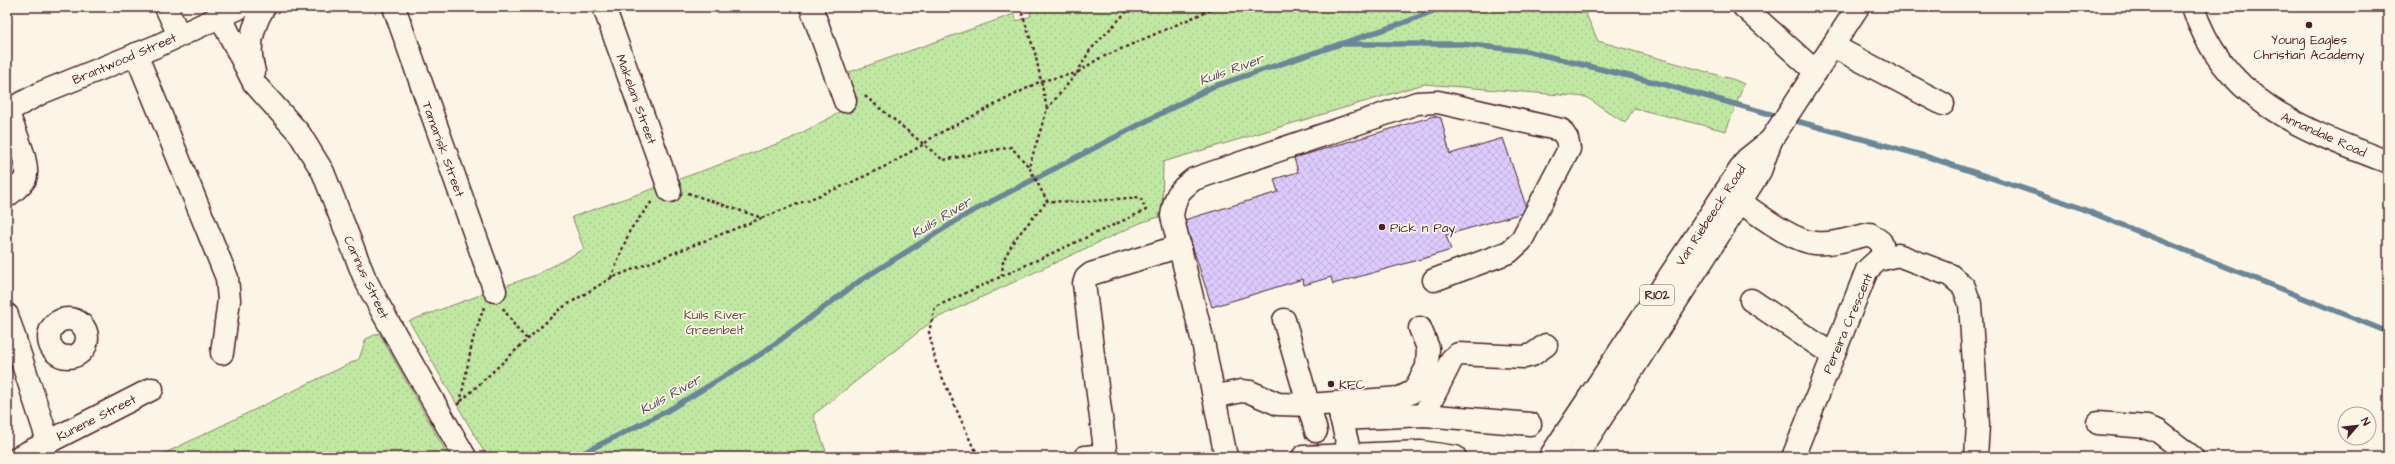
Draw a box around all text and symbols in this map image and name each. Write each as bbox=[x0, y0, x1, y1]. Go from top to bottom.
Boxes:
marker: Young Eagles Christian Academy bbox=[2304, 20, 2314, 30]
street label: Brantwood Street bbox=[69, 28, 180, 89]
place label: Young Eagles Christian Academy bbox=[2254, 31, 2364, 65]
water label: Kuils River bbox=[1196, 49, 1268, 91]
street label: Makelani Street bbox=[611, 52, 661, 148]
street label: Tamarisk Street bbox=[417, 99, 469, 200]
street label: Annandale Road bbox=[2278, 108, 2370, 162]
street label: Van Riebeeck Road bbox=[1671, 161, 1751, 270]
water label: Kuils River bbox=[908, 191, 977, 244]
place label: Pick n Pay bbox=[1390, 219, 1455, 238]
marker: Pick n Pay bbox=[1377, 222, 1387, 232]
street label: Carinus Street bbox=[339, 233, 394, 323]
street label: Pereira Crescent bbox=[1819, 270, 1877, 376]
road number: R102 bbox=[1640, 285, 1674, 305]
park label: Kuils River Greenbelt bbox=[684, 306, 746, 339]
water label: Kuils River bbox=[636, 369, 706, 420]
place label: KFC bbox=[1339, 376, 1365, 394]
marker: KFC bbox=[1326, 379, 1336, 389]
street label: Kunene Street bbox=[54, 390, 140, 446]
north arrow bbox=[2337, 406, 2377, 446]
text: N bbox=[2357, 415, 2374, 428]

